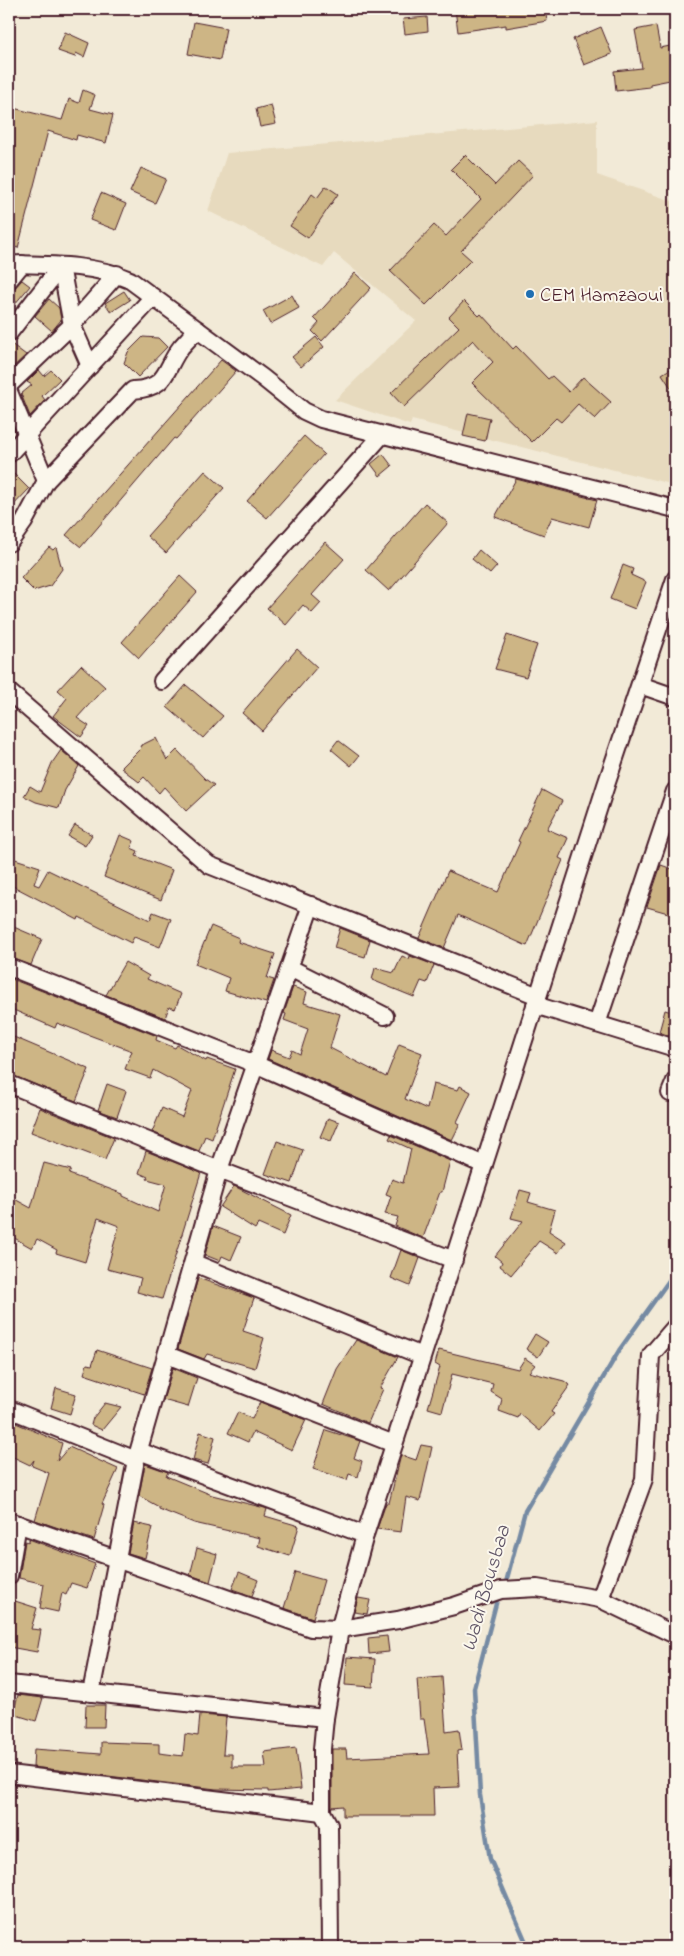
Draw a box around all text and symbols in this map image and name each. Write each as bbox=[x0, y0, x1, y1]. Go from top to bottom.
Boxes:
place label: CEM Hamzaoui bbox=[540, 282, 663, 311]
marker: CEM Hamzaoui bbox=[524, 288, 536, 300]
water label: Wadi Bousbaa bbox=[455, 1521, 519, 1655]

